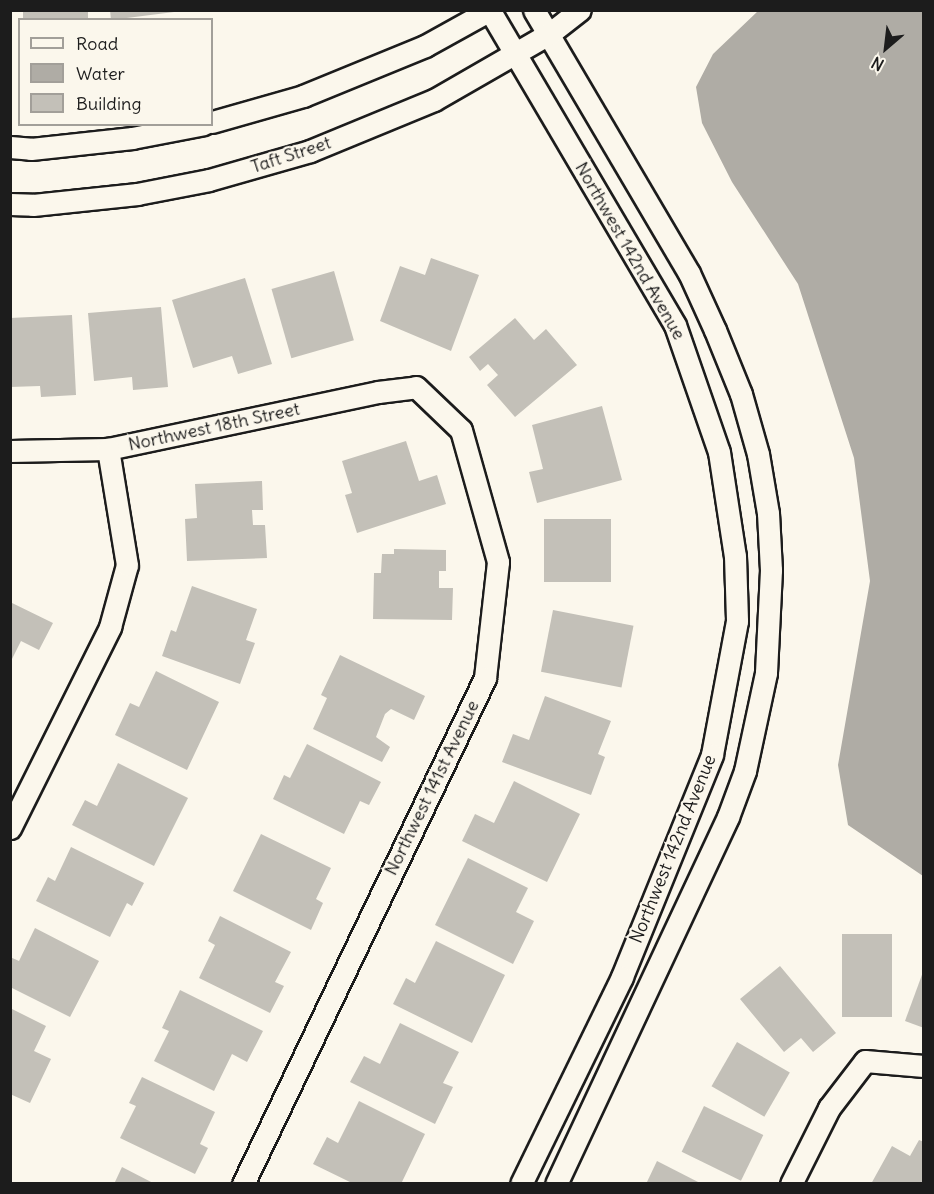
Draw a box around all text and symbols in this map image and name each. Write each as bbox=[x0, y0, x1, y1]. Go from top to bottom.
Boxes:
legend bbox=[18, 18, 213, 126]
north arrow bbox=[856, 18, 916, 78]
text: Road bbox=[76, 32, 118, 55]
text: N bbox=[868, 52, 887, 75]
text: Water bbox=[76, 62, 125, 85]
text: Building bbox=[76, 92, 141, 115]
street label: Taft Street bbox=[248, 132, 334, 178]
street label: Northwest 142nd Avenue bbox=[570, 158, 690, 344]
street label: Northwest 18th Street bbox=[126, 398, 302, 456]
street label: Northwest 141st Avenue bbox=[380, 697, 484, 879]
street label: Northwest 142nd Avenue bbox=[625, 752, 721, 946]

